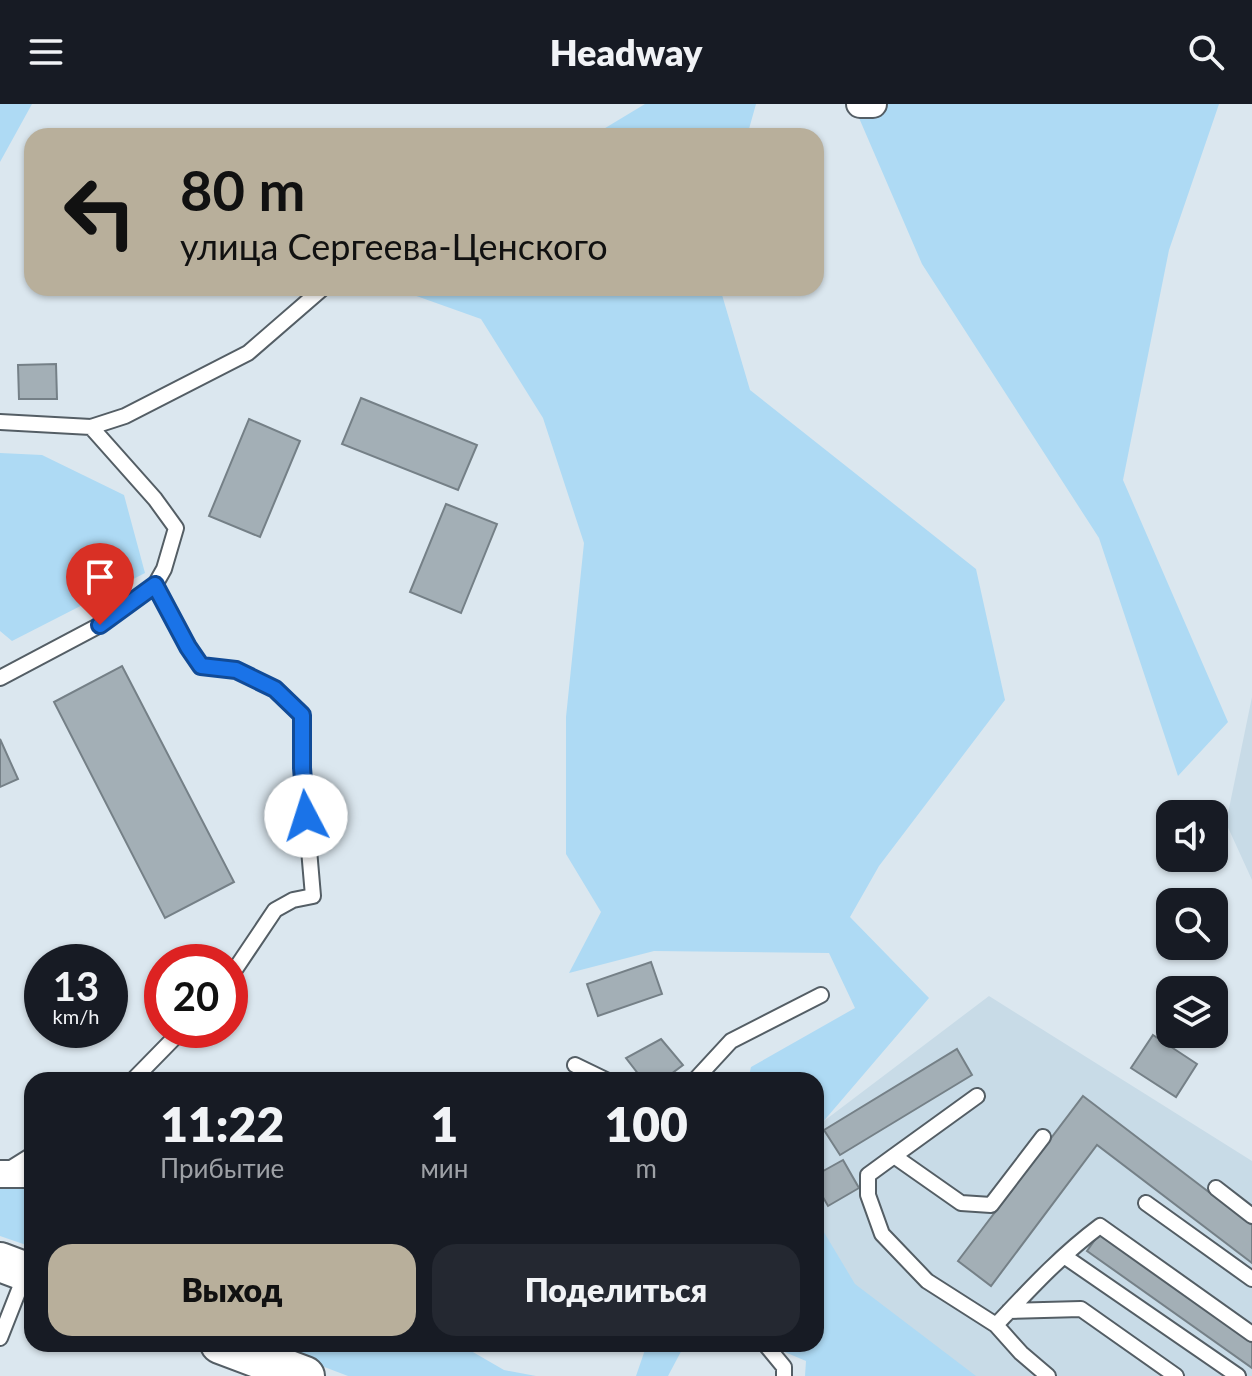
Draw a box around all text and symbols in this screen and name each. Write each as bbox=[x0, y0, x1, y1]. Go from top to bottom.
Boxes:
icon: menu bbox=[24, 30, 68, 74]
text: Headway bbox=[550, 30, 702, 74]
icon: search bbox=[1184, 30, 1228, 74]
text: 80 m bbox=[180, 156, 305, 223]
icon: left bbox=[48, 160, 152, 264]
text: улица Сергеева-Ценского bbox=[180, 224, 608, 268]
pin bbox=[66, 543, 134, 625]
icon: arrive bbox=[78, 555, 122, 599]
position arrow bbox=[264, 774, 348, 858]
map controls bbox=[1156, 800, 1228, 1048]
button: sound bbox=[1156, 800, 1228, 872]
button: search bbox=[1156, 888, 1228, 960]
speed limit sign: 20 bbox=[144, 944, 248, 1048]
text: 13 bbox=[53, 962, 99, 1010]
button: layers bbox=[1156, 976, 1228, 1048]
text: km/h bbox=[53, 1004, 99, 1028]
text: 11:22 bbox=[160, 1095, 284, 1152]
text: 1 bbox=[430, 1095, 458, 1152]
text: 100 bbox=[604, 1095, 688, 1152]
text: Прибытие bbox=[160, 1152, 284, 1184]
text: мин bbox=[420, 1152, 468, 1184]
text: m bbox=[635, 1152, 657, 1184]
button: Выход bbox=[48, 1244, 416, 1336]
button: Поделиться bbox=[432, 1244, 800, 1336]

